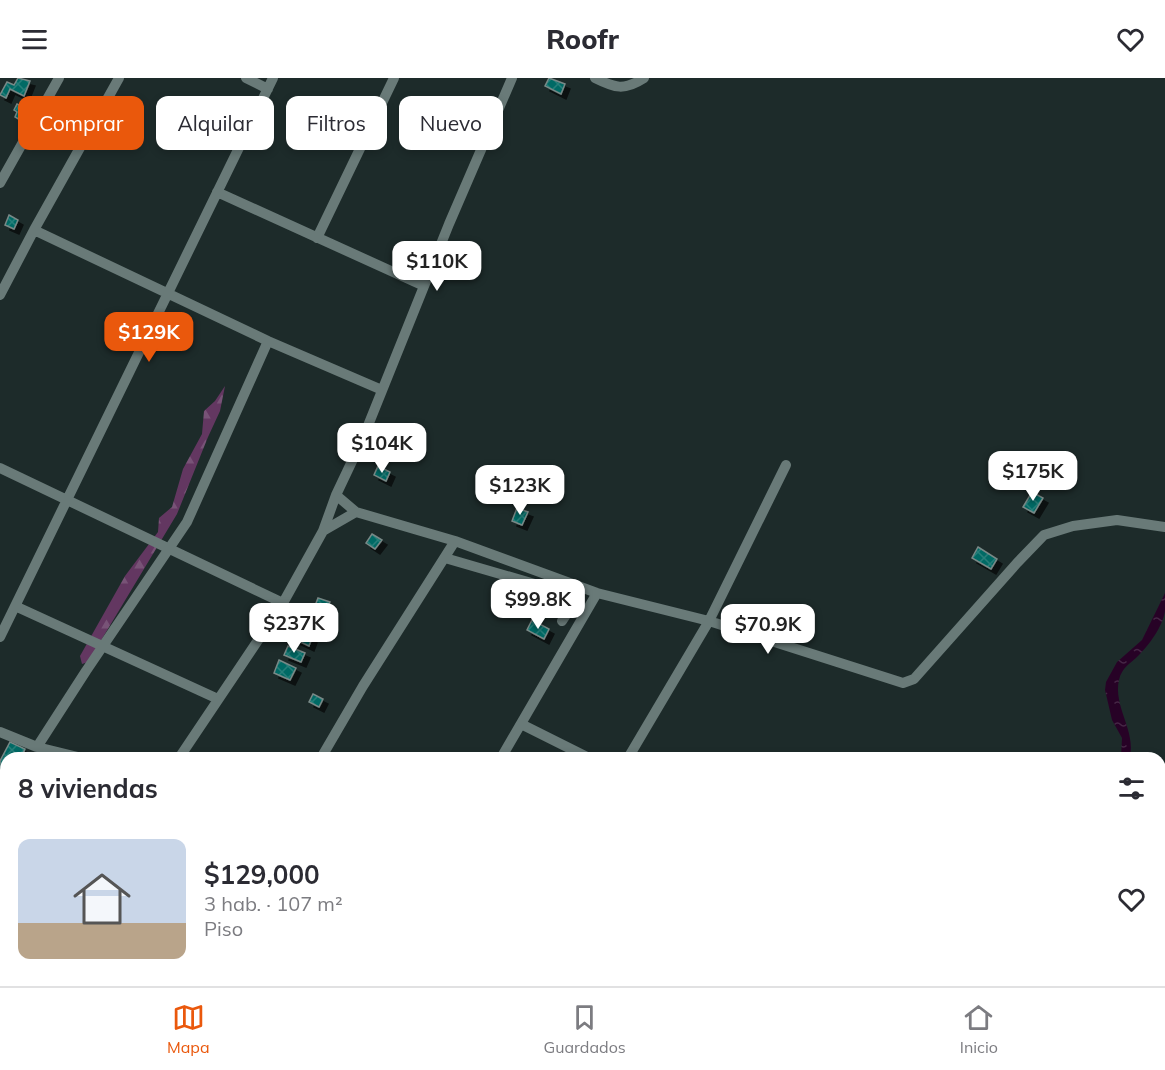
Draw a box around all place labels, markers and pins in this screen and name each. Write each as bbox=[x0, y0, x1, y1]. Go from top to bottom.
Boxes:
pin: $110K bbox=[395, 241, 479, 292]
pin: $129K bbox=[107, 312, 191, 363]
pin: $104K bbox=[340, 423, 424, 474]
pin: $175K bbox=[991, 451, 1075, 502]
pin: $123K bbox=[478, 465, 562, 516]
pin: $99.8K bbox=[489, 579, 587, 630]
pin: $237K bbox=[252, 603, 336, 654]
pin: $70.9K bbox=[719, 604, 817, 655]

